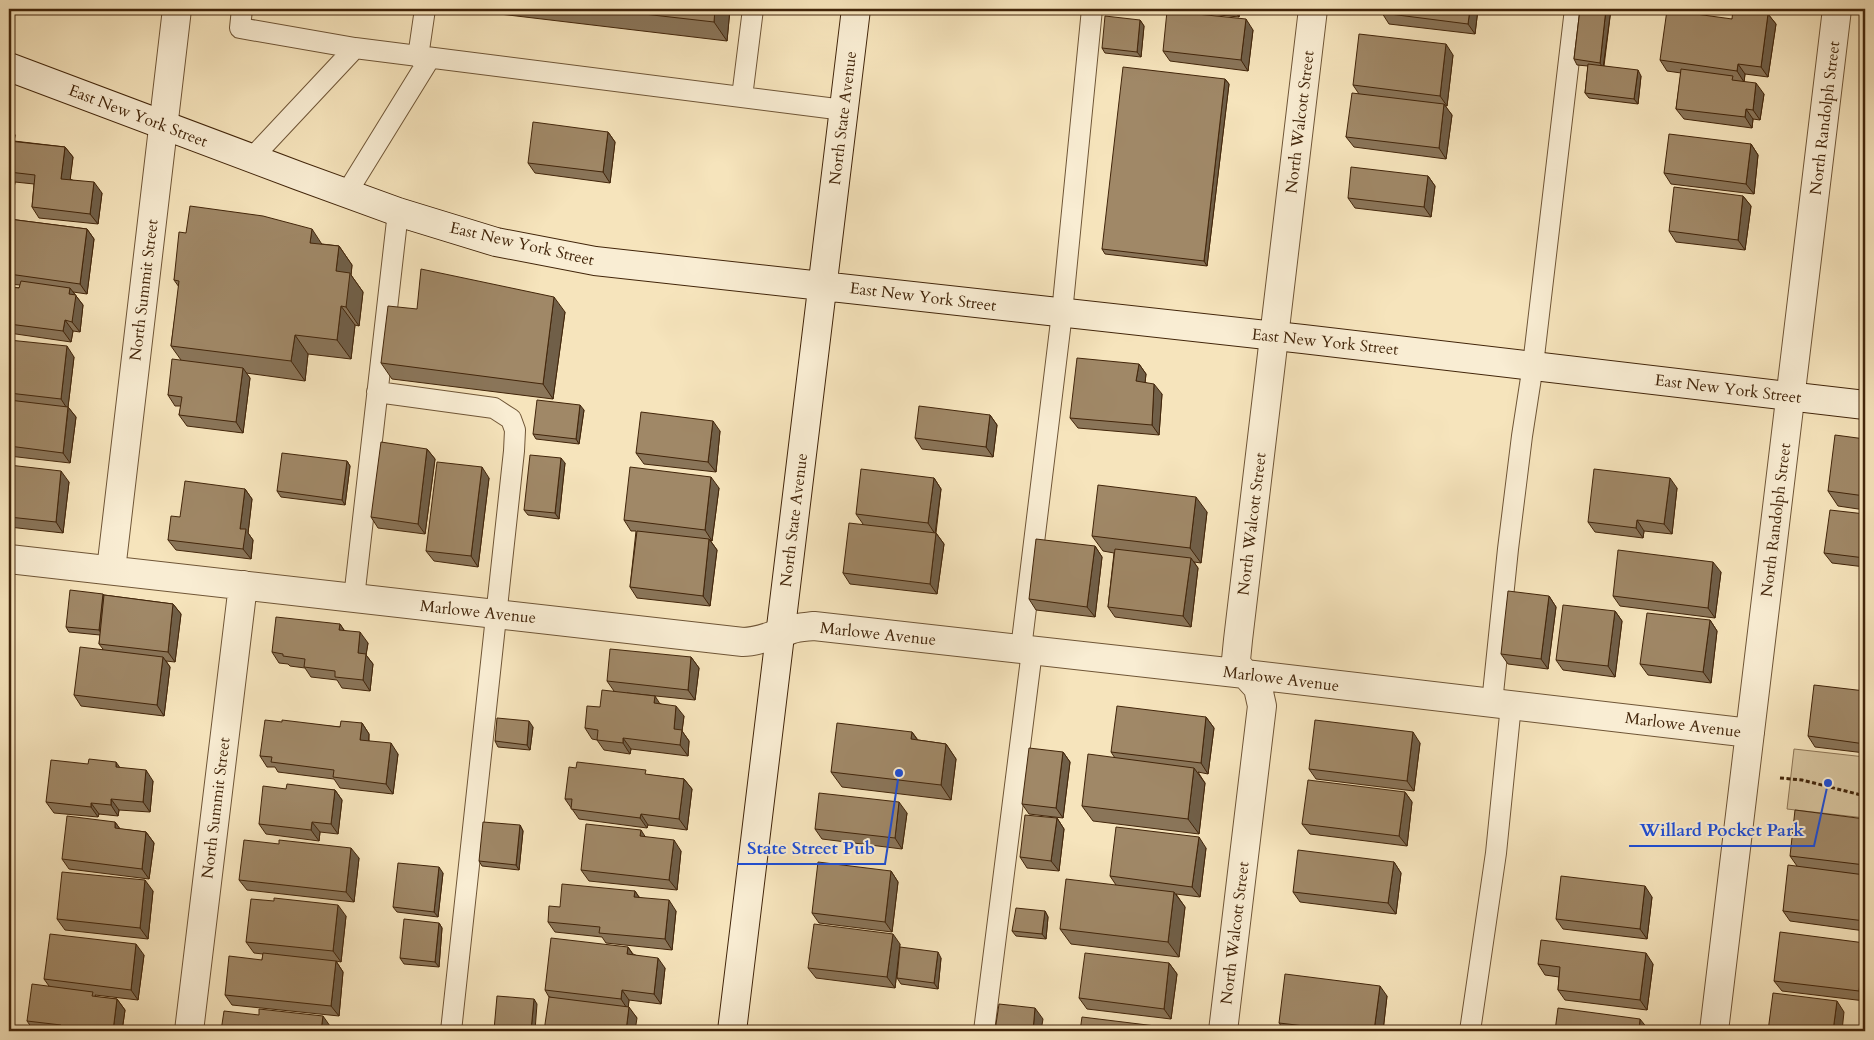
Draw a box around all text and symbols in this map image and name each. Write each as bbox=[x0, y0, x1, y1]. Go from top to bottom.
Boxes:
street label: North Randolph Street bbox=[1805, 40, 1845, 196]
street label: North Walcott Street bbox=[1280, 49, 1320, 195]
street label: North State Avenue bbox=[824, 50, 862, 186]
street label: East New York Street bbox=[65, 79, 211, 153]
street label: East New York Street bbox=[448, 217, 596, 271]
street label: North Summit Street bbox=[124, 218, 164, 362]
street label: East New York Street bbox=[849, 277, 997, 317]
street label: East New York Street bbox=[1251, 323, 1399, 361]
street label: East New York Street bbox=[1654, 369, 1802, 409]
street label: North Randolph Street bbox=[1756, 442, 1796, 598]
street label: North Walcott Street bbox=[1232, 451, 1272, 597]
street label: North State Avenue bbox=[775, 452, 813, 588]
street label: Marlowe Avenue bbox=[419, 595, 537, 629]
street label: Marlowe Avenue bbox=[819, 617, 937, 651]
street label: Marlowe Avenue bbox=[1222, 661, 1340, 697]
street label: Marlowe Avenue bbox=[1624, 707, 1742, 743]
street label: North Summit Street bbox=[196, 736, 236, 880]
callout: Willard Pocket Park bbox=[1629, 813, 1814, 846]
text: Willard Pocket Park bbox=[1638, 818, 1805, 843]
callout: State Street Pub bbox=[737, 831, 885, 864]
text: State Street Pub bbox=[747, 836, 875, 861]
street label: North Walcott Street bbox=[1215, 860, 1255, 1006]

